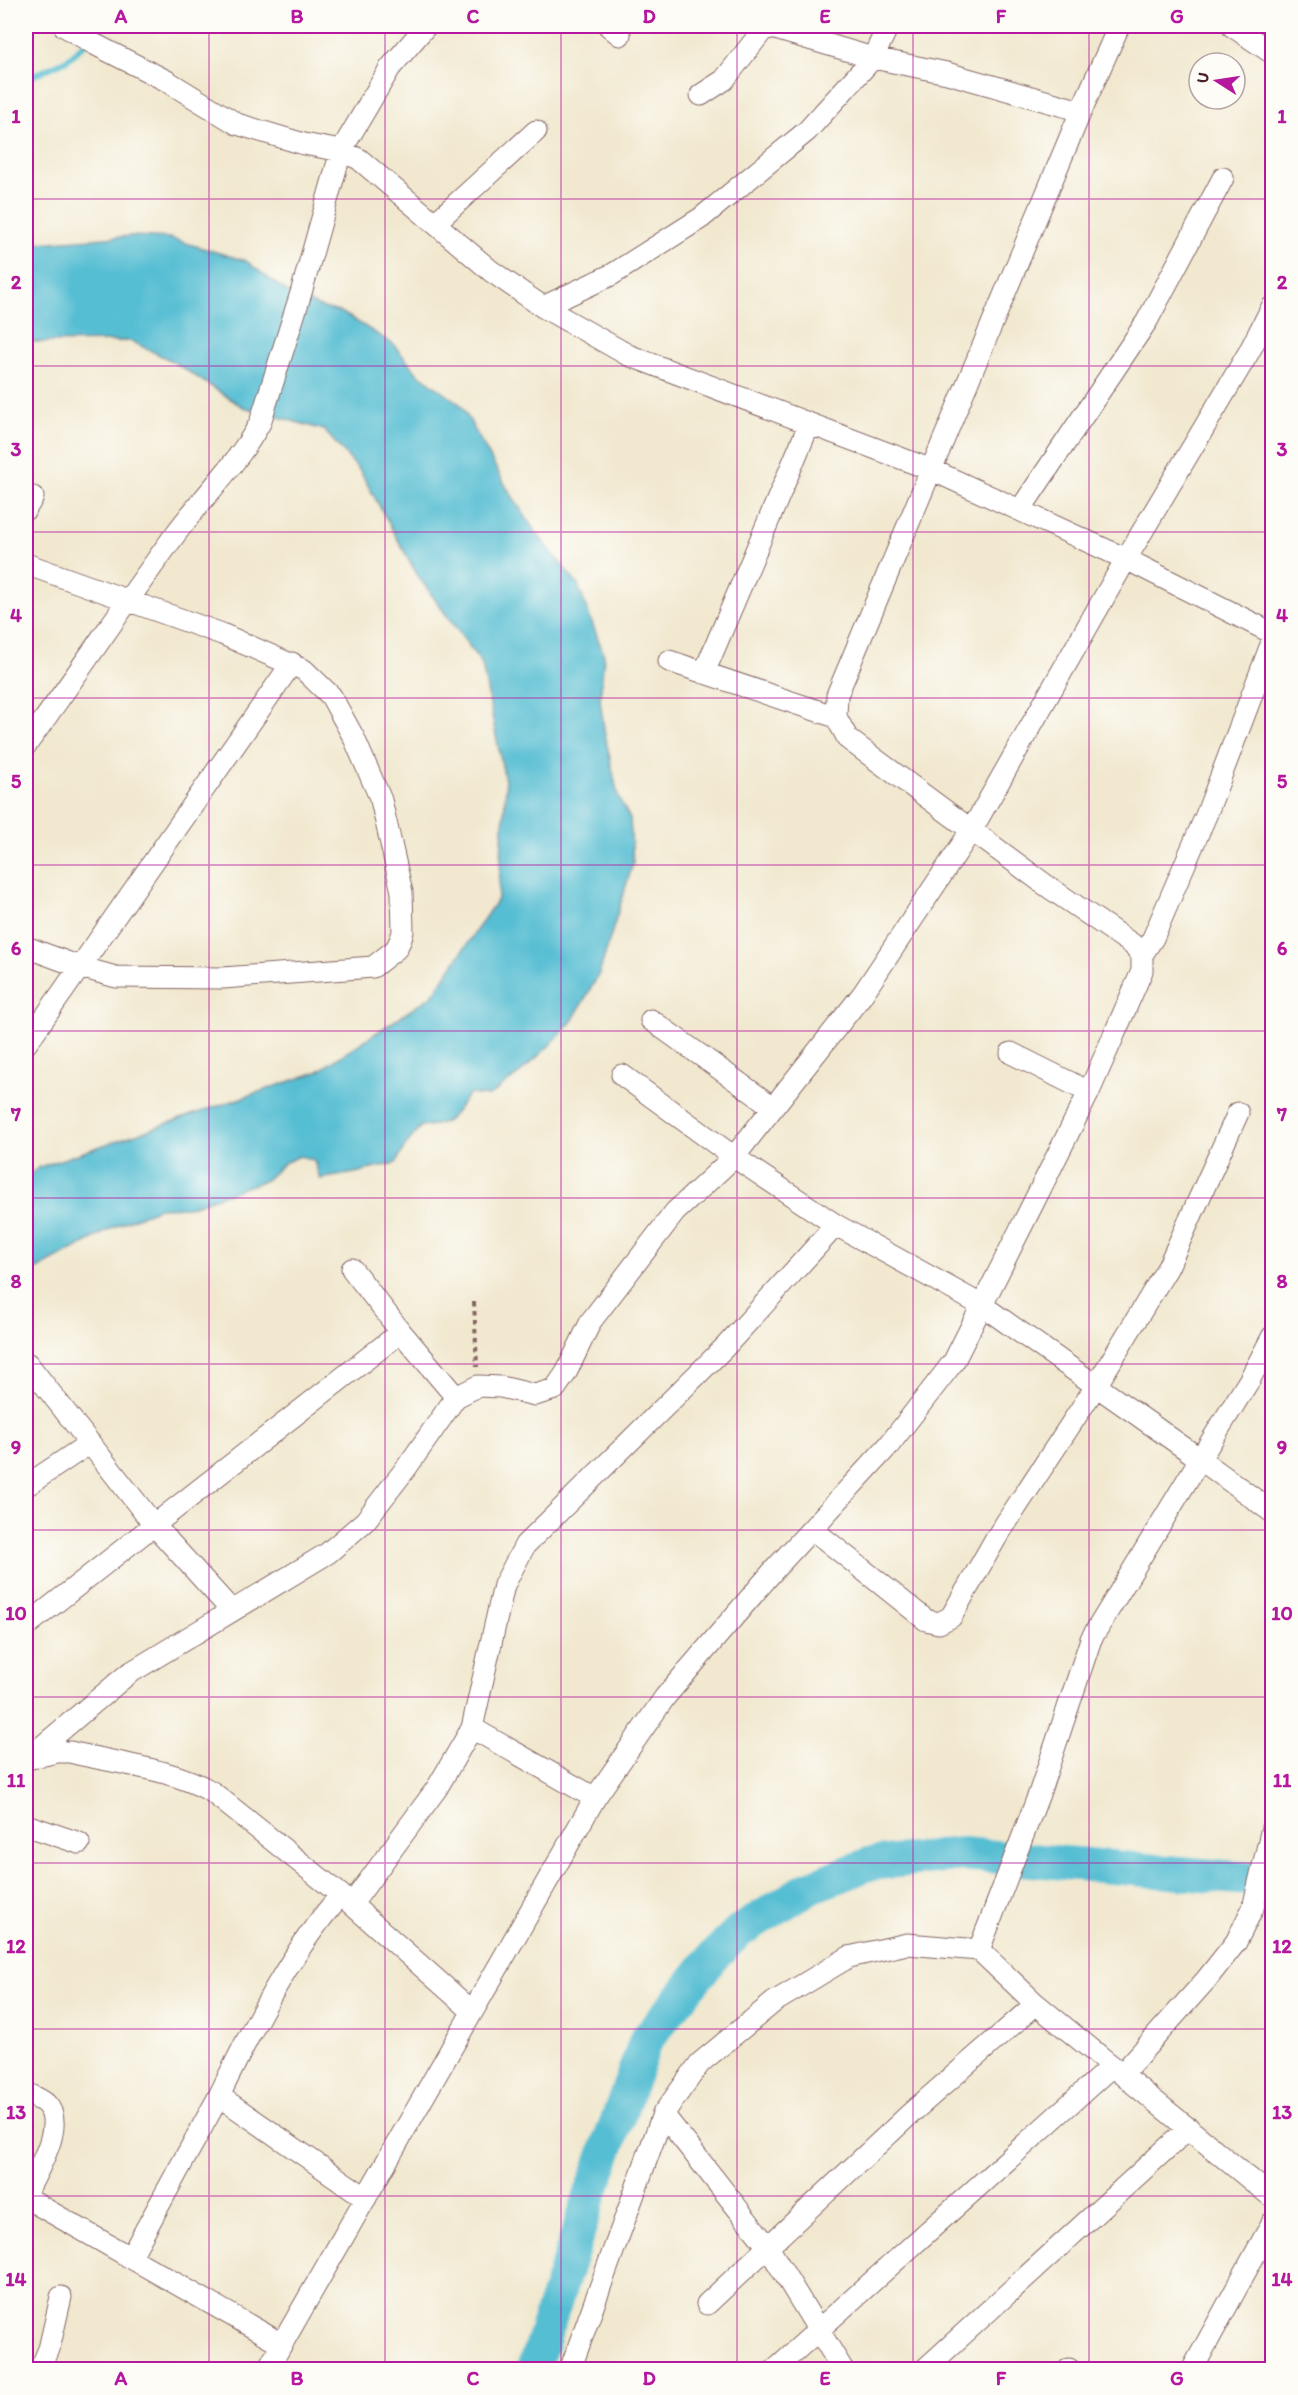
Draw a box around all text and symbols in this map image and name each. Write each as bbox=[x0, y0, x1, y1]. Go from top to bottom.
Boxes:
text: A bbox=[114, 4, 128, 28]
text: B bbox=[291, 4, 304, 28]
text: C bbox=[467, 4, 480, 28]
text: D bbox=[642, 4, 656, 28]
text: E bbox=[819, 4, 831, 28]
text: F bbox=[996, 4, 1007, 28]
text: G bbox=[1170, 4, 1184, 28]
north arrow bbox=[1187, 51, 1247, 111]
text: U bbox=[1192, 71, 1213, 85]
text: 1 bbox=[11, 104, 21, 128]
text: 1 bbox=[1277, 104, 1287, 128]
text: 2 bbox=[11, 270, 22, 294]
text: 2 bbox=[1277, 270, 1288, 294]
text: 3 bbox=[11, 437, 22, 461]
text: 3 bbox=[1277, 437, 1288, 461]
text: 4 bbox=[10, 603, 22, 627]
text: 4 bbox=[1276, 603, 1288, 627]
text: 5 bbox=[11, 769, 22, 793]
text: 5 bbox=[1277, 769, 1288, 793]
text: 6 bbox=[11, 936, 22, 960]
text: 6 bbox=[1277, 936, 1288, 960]
text: 7 bbox=[10, 1102, 21, 1126]
text: 7 bbox=[1276, 1102, 1287, 1126]
text: 8 bbox=[11, 1269, 22, 1293]
text: 8 bbox=[1277, 1269, 1288, 1293]
text: 9 bbox=[11, 1435, 21, 1459]
text: 9 bbox=[1277, 1435, 1287, 1459]
text: 10 bbox=[5, 1601, 27, 1625]
text: 10 bbox=[1271, 1601, 1293, 1625]
text: 11 bbox=[7, 1768, 26, 1792]
text: 11 bbox=[1273, 1768, 1292, 1792]
text: 12 bbox=[6, 1934, 26, 1958]
text: 12 bbox=[1272, 1934, 1292, 1958]
text: 13 bbox=[6, 2100, 26, 2124]
text: 13 bbox=[1272, 2100, 1292, 2124]
text: 14 bbox=[5, 2267, 27, 2291]
text: 14 bbox=[1271, 2267, 1293, 2291]
text: A bbox=[114, 2366, 128, 2390]
text: B bbox=[291, 2366, 304, 2390]
text: C bbox=[467, 2366, 480, 2390]
text: D bbox=[642, 2366, 656, 2390]
text: E bbox=[819, 2366, 831, 2390]
text: F bbox=[996, 2366, 1007, 2390]
text: G bbox=[1170, 2366, 1184, 2390]

